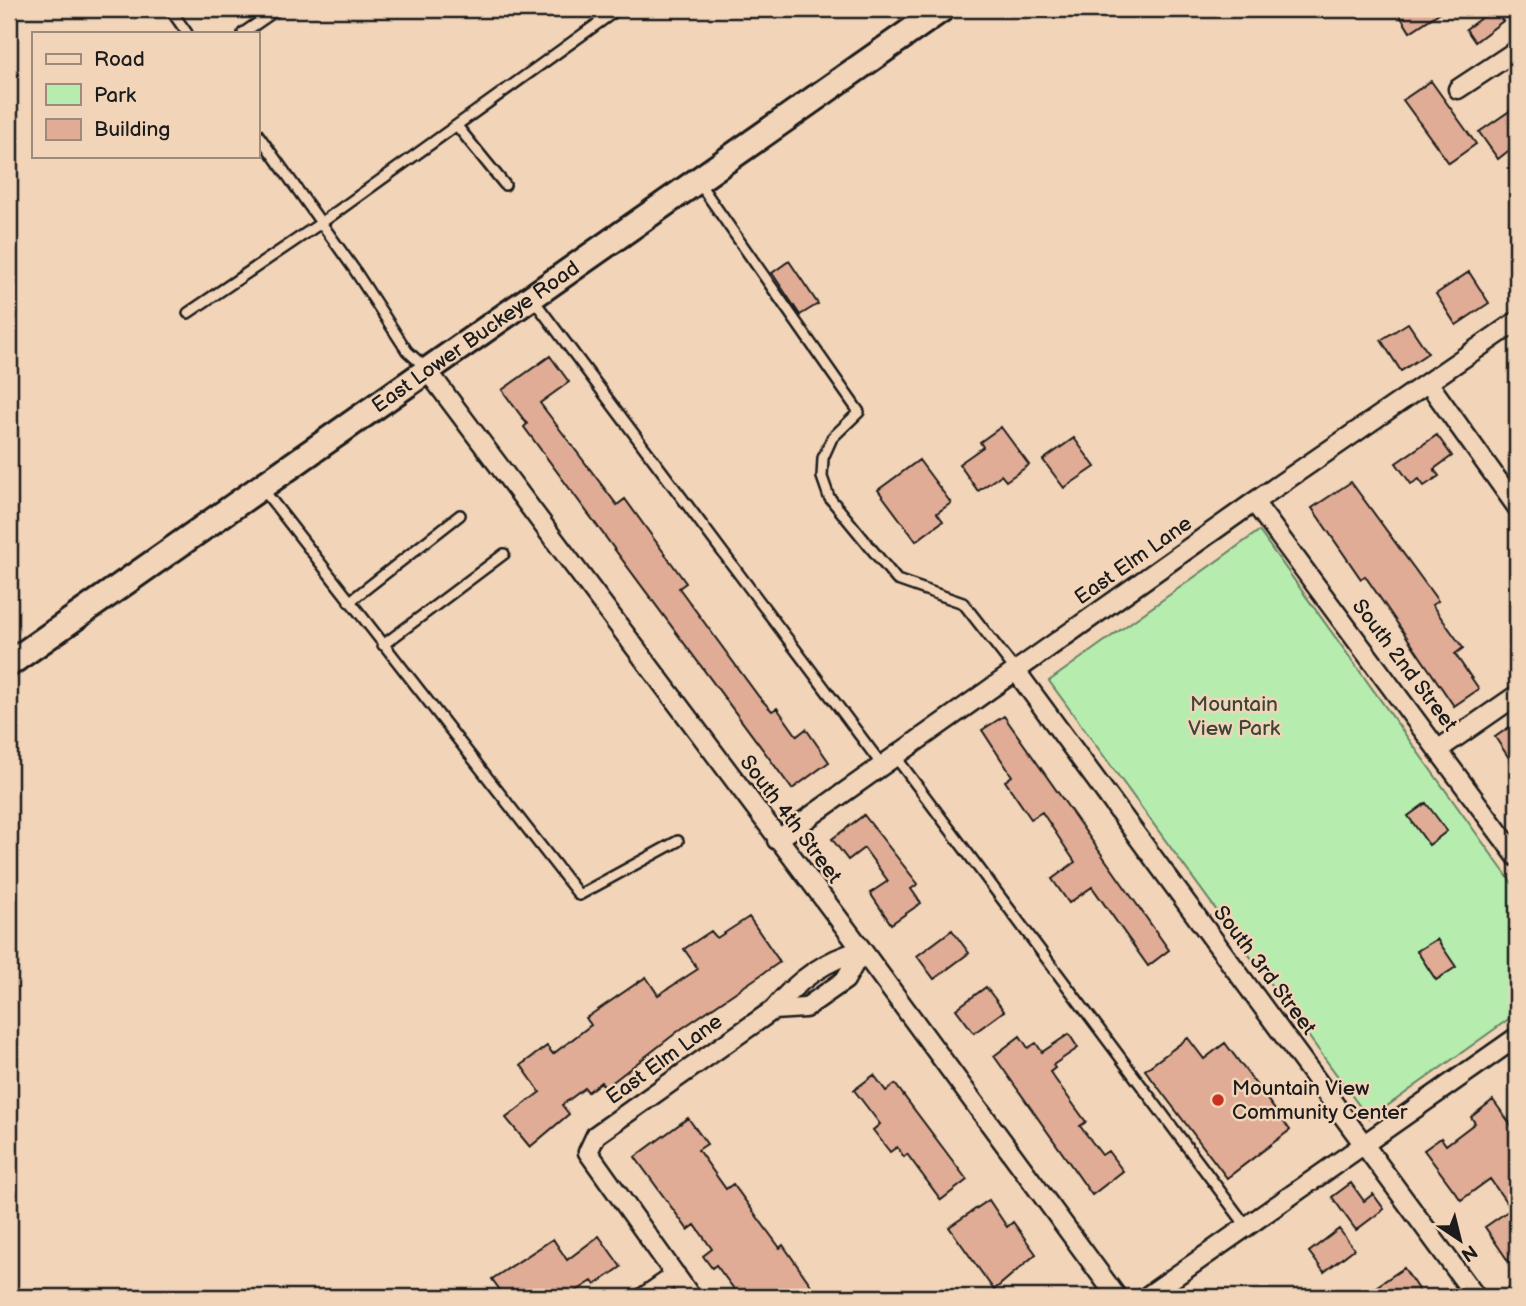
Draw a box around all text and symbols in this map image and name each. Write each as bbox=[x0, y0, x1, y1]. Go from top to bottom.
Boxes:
legend bbox=[32, 32, 259, 158]
text: Road bbox=[94, 47, 145, 72]
text: Park bbox=[94, 83, 137, 108]
text: Building bbox=[94, 117, 170, 142]
street label: East Lower Buckeye Road bbox=[367, 255, 584, 418]
street label: East Elm Lane bbox=[1070, 511, 1197, 610]
street label: South 2nd Street bbox=[1347, 594, 1463, 737]
park label: Mountain View Park bbox=[1188, 692, 1281, 741]
street label: South 4th Street bbox=[734, 750, 847, 889]
street label: South 3rd Street bbox=[1208, 901, 1322, 1040]
street label: East Elm Lane bbox=[601, 1009, 727, 1110]
place label: Mountain View Community Center bbox=[1232, 1076, 1408, 1125]
marker: Mountain View Community Center bbox=[1210, 1092, 1226, 1108]
north arrow bbox=[1424, 1204, 1494, 1274]
text: N bbox=[1456, 1239, 1481, 1266]

